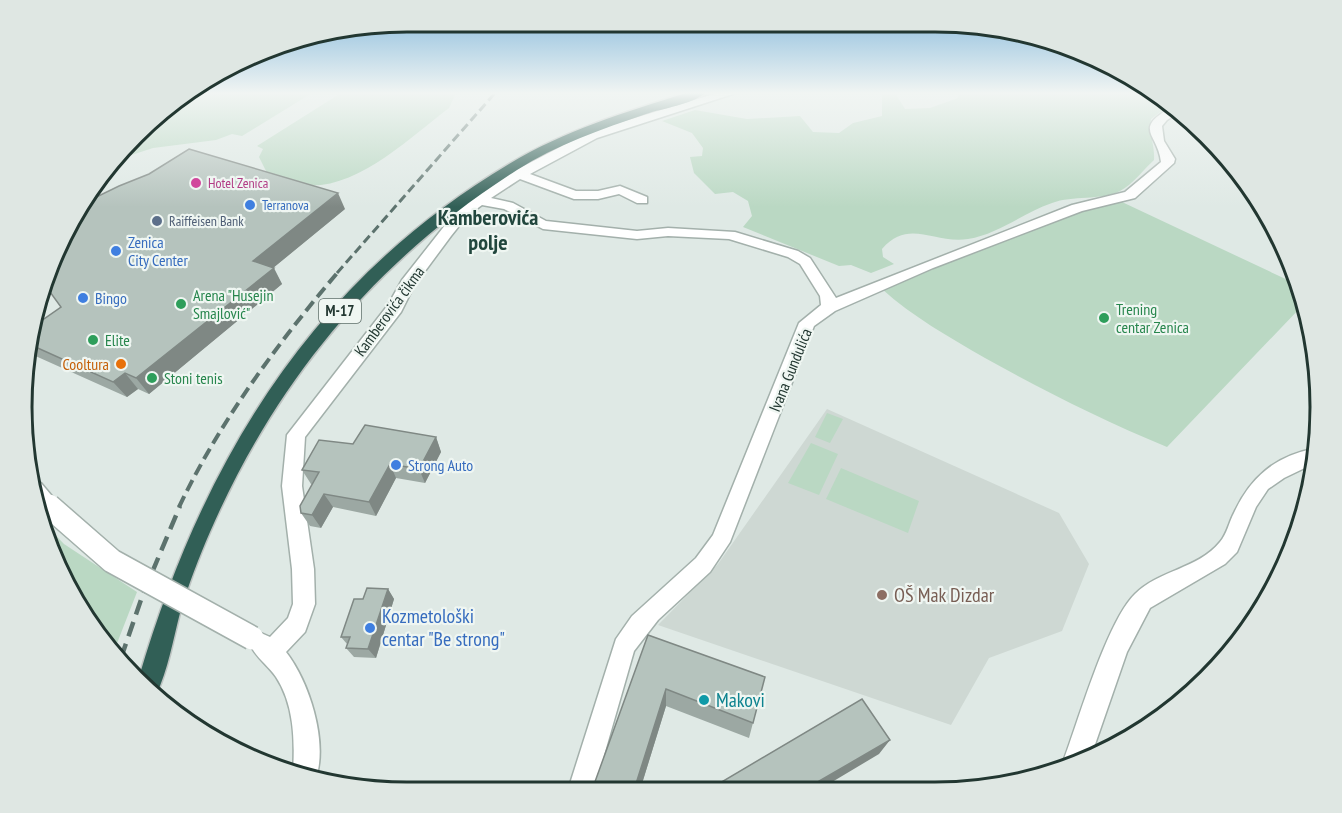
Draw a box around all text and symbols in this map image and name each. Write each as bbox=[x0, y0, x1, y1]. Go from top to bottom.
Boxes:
place label: Hotel Zenica bbox=[208, 174, 268, 192]
marker: Hotel Zenica bbox=[189, 176, 203, 190]
place label: Terranova bbox=[262, 196, 309, 214]
marker: Terranova bbox=[243, 198, 257, 212]
district label: Kamberovića polje bbox=[438, 203, 538, 256]
place label: Raiffeisen Bank bbox=[169, 212, 244, 230]
marker: Raiffeisen Bank bbox=[150, 214, 164, 228]
place label: Zenica City Center bbox=[128, 232, 188, 270]
marker: Zenica City Center bbox=[109, 244, 123, 258]
street label: Kamberovića čikma bbox=[350, 262, 428, 360]
place label: Arena "Husejin Smajlović" bbox=[193, 285, 274, 323]
place label: Bingo bbox=[95, 288, 127, 308]
marker: Bingo bbox=[76, 291, 90, 305]
marker: Arena "Husejin Smajlović" bbox=[174, 297, 188, 311]
road number: M-17 bbox=[319, 299, 361, 323]
place label: Trening centar Zenica bbox=[1116, 299, 1189, 337]
marker: Trening centar Zenica bbox=[1097, 311, 1111, 325]
street label: Ivana Gundulića bbox=[764, 325, 816, 415]
place label: Elite bbox=[105, 330, 130, 350]
marker: Elite bbox=[86, 333, 100, 347]
place label: Cooltura bbox=[62, 354, 109, 374]
marker: Cooltura bbox=[114, 357, 128, 371]
place label: Stoni tenis bbox=[164, 368, 223, 388]
marker: Stoni tenis bbox=[145, 371, 159, 385]
place label: Strong Auto bbox=[408, 455, 473, 475]
marker: Strong Auto bbox=[389, 458, 403, 472]
place label: OŠ Mak Dizdar bbox=[894, 582, 995, 608]
marker: OŠ Mak Dizdar bbox=[875, 588, 889, 602]
place label: Kozmetološki centar "Be strong" bbox=[382, 603, 505, 652]
marker: Kozmetološki centar "Be strong" bbox=[363, 621, 377, 635]
place label: Makovi bbox=[716, 687, 765, 713]
marker: Makovi bbox=[697, 693, 711, 707]

